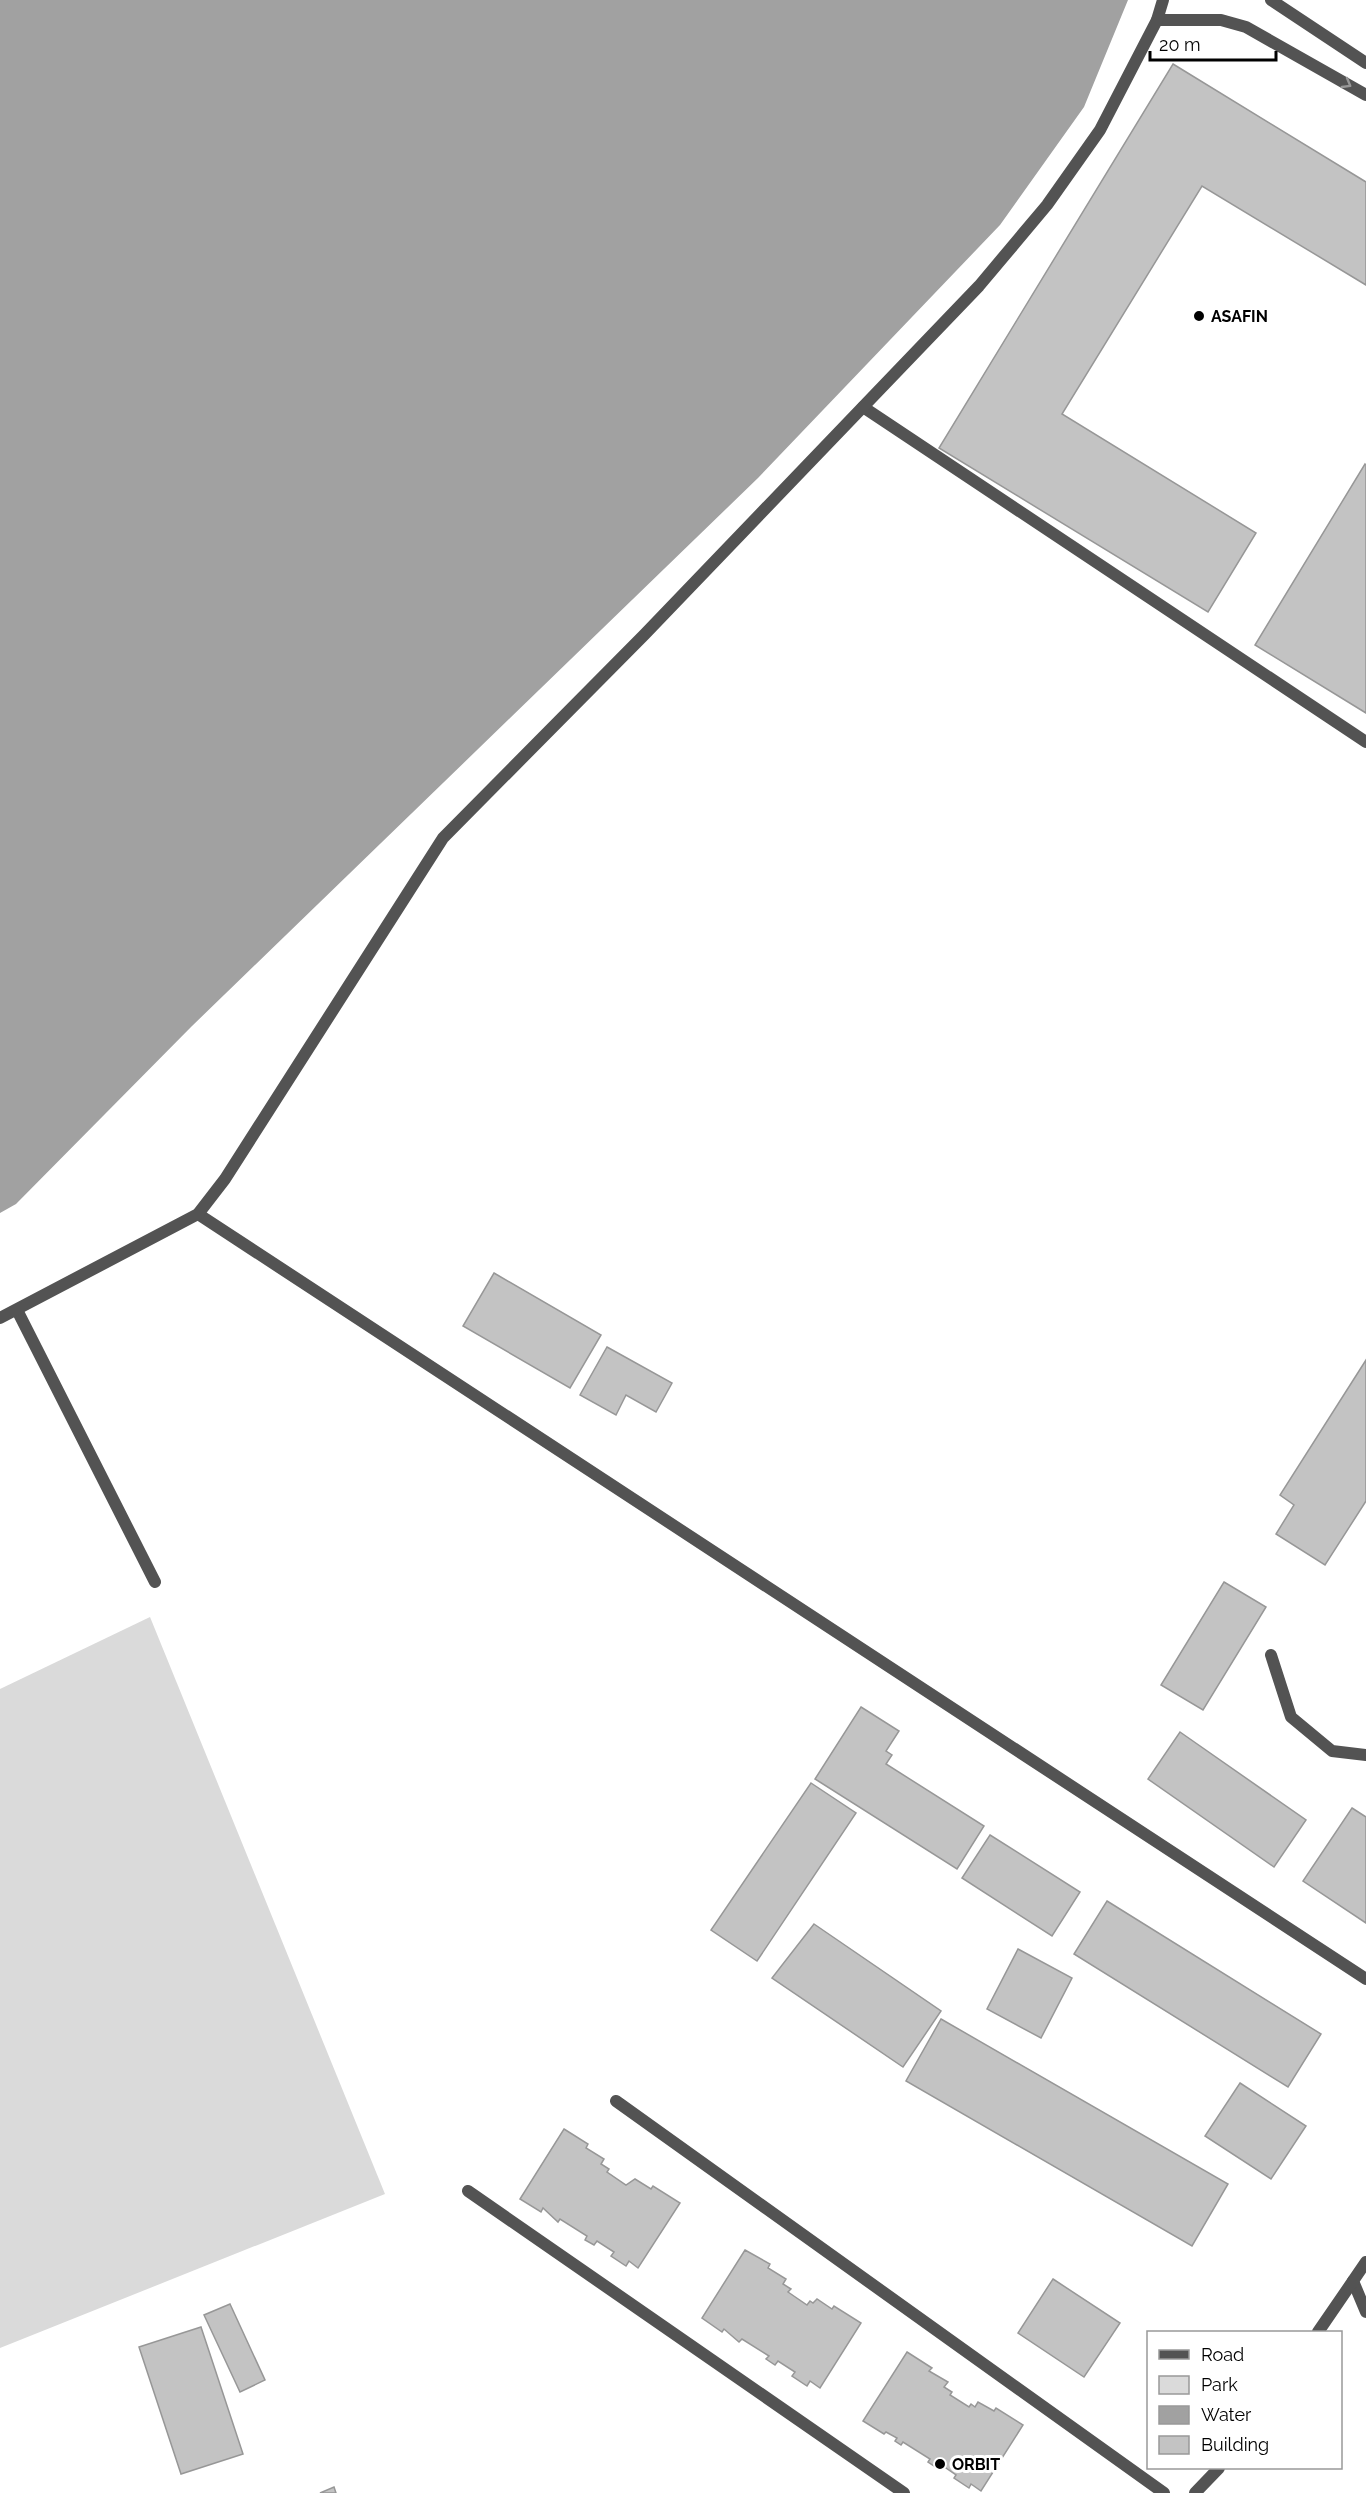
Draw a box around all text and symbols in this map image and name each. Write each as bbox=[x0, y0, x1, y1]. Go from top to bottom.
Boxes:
scale bar bbox=[1150, 24, 1276, 62]
text: 20 m bbox=[1159, 34, 1201, 55]
one-way arrow bbox=[1341, 76, 1351, 88]
place label: ASAFIN bbox=[1211, 307, 1268, 326]
marker: ASAFIN bbox=[1192, 309, 1206, 323]
legend bbox=[1147, 2331, 1342, 2469]
text: Road bbox=[1201, 2344, 1244, 2365]
text: Park bbox=[1201, 2374, 1238, 2395]
text: Water bbox=[1201, 2404, 1252, 2425]
text: Building bbox=[1201, 2434, 1269, 2455]
place label: ORBIT bbox=[952, 2455, 1000, 2474]
marker: ORBIT bbox=[933, 2457, 947, 2471]

